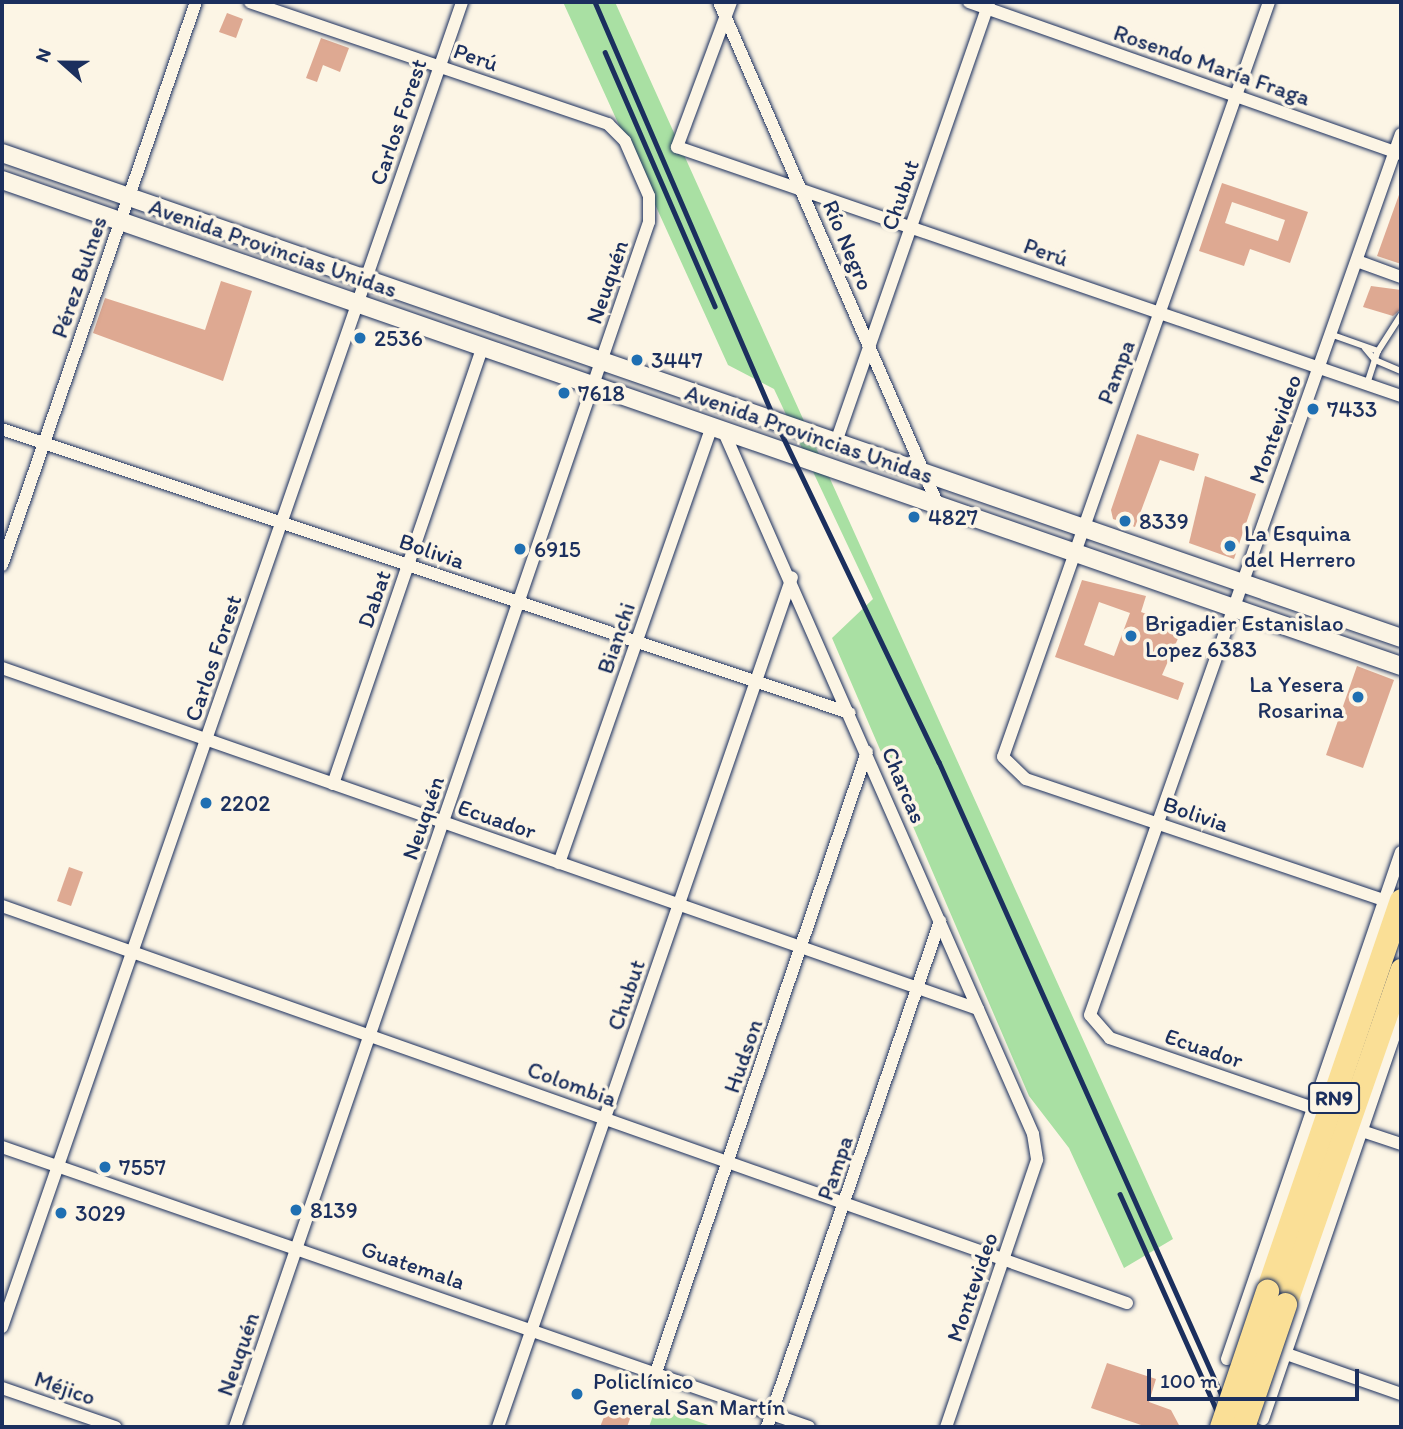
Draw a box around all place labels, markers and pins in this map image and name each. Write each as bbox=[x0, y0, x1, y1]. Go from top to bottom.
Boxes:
place label: 2536 bbox=[374, 324, 423, 352]
marker: 2536 bbox=[352, 330, 368, 346]
place label: 3447 bbox=[651, 346, 703, 374]
marker: 3447 bbox=[629, 352, 645, 368]
place label: 7618 bbox=[578, 379, 625, 407]
marker: 7618 bbox=[556, 385, 572, 401]
place label: 7433 bbox=[1327, 395, 1377, 423]
marker: 7433 bbox=[1305, 401, 1321, 417]
place label: 4827 bbox=[928, 503, 978, 531]
place label: 8339 bbox=[1139, 507, 1189, 535]
marker: 4827 bbox=[906, 509, 922, 525]
marker: 8339 bbox=[1117, 513, 1133, 529]
place label: La Esquina del Herrero bbox=[1244, 519, 1356, 573]
place label: 6915 bbox=[534, 535, 581, 563]
marker: La Esquina del Herrero bbox=[1222, 538, 1238, 554]
marker: 6915 bbox=[512, 541, 528, 557]
place label: Brigadier Estanislao Lopez 6383 bbox=[1145, 609, 1344, 663]
marker: Brigadier Estanislao Lopez 6383 bbox=[1123, 628, 1139, 644]
place label: La Yesera Rosarina bbox=[1249, 670, 1344, 724]
marker: La Yesera Rosarina bbox=[1350, 689, 1366, 705]
place label: 2202 bbox=[220, 789, 270, 817]
marker: 2202 bbox=[198, 795, 214, 811]
place label: 7557 bbox=[119, 1153, 166, 1181]
marker: 7557 bbox=[97, 1159, 113, 1175]
place label: 8139 bbox=[310, 1196, 358, 1224]
place label: 3029 bbox=[75, 1199, 126, 1227]
marker: 8139 bbox=[288, 1202, 304, 1218]
marker: 3029 bbox=[53, 1205, 69, 1221]
place label: Policlínico General San Martín bbox=[593, 1367, 786, 1421]
marker: Policlínico General San Martín bbox=[567, 1384, 587, 1404]

